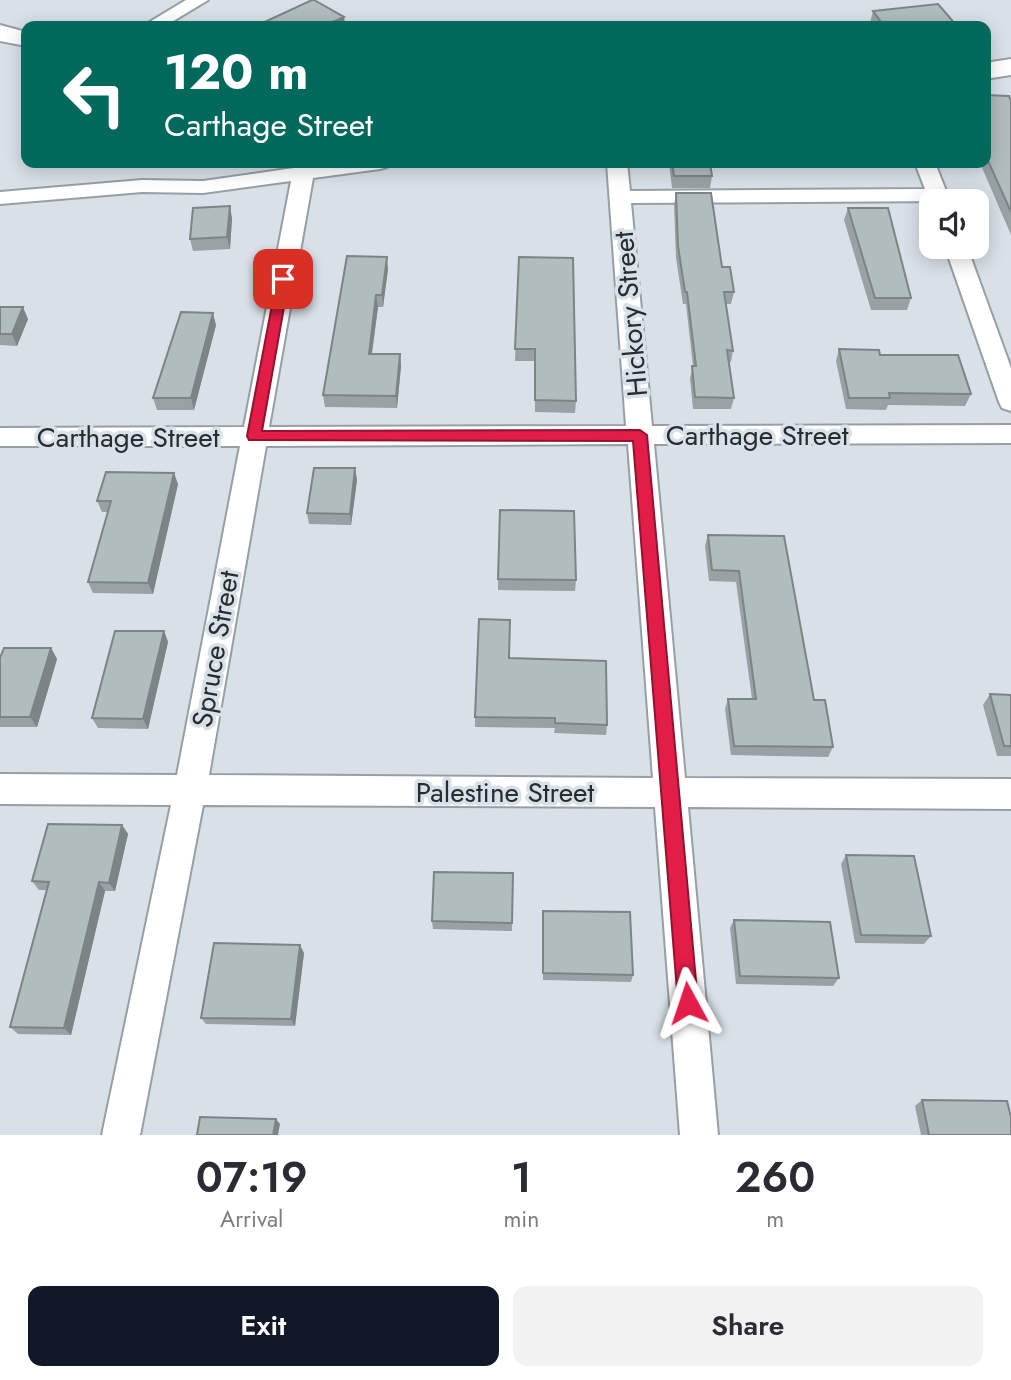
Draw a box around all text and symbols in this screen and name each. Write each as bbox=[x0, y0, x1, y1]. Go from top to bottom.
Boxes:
text: 120 m bbox=[164, 37, 308, 107]
icon: left bbox=[49, 49, 140, 140]
text: Carthage Street bbox=[164, 102, 373, 148]
map controls bbox=[919, 189, 989, 259]
button: sound bbox=[919, 189, 989, 259]
street label: Hickory Street bbox=[603, 229, 658, 398]
pin bbox=[253, 249, 313, 309]
icon: arrive bbox=[264, 260, 302, 298]
street label: Carthage Street bbox=[666, 415, 849, 456]
street label: Carthage Street bbox=[37, 417, 220, 458]
street label: Spruce Street bbox=[182, 567, 250, 731]
street label: Palestine Street bbox=[416, 772, 594, 813]
position arrow bbox=[651, 966, 725, 1040]
text: 07:19 bbox=[196, 1147, 308, 1208]
text: 1 bbox=[511, 1147, 532, 1208]
text: 260 bbox=[735, 1147, 815, 1208]
text: Arrival bbox=[220, 1202, 283, 1236]
text: min bbox=[503, 1202, 539, 1236]
text: m bbox=[766, 1202, 784, 1236]
button: Exit bbox=[28, 1286, 499, 1366]
button: Share bbox=[513, 1286, 983, 1366]

